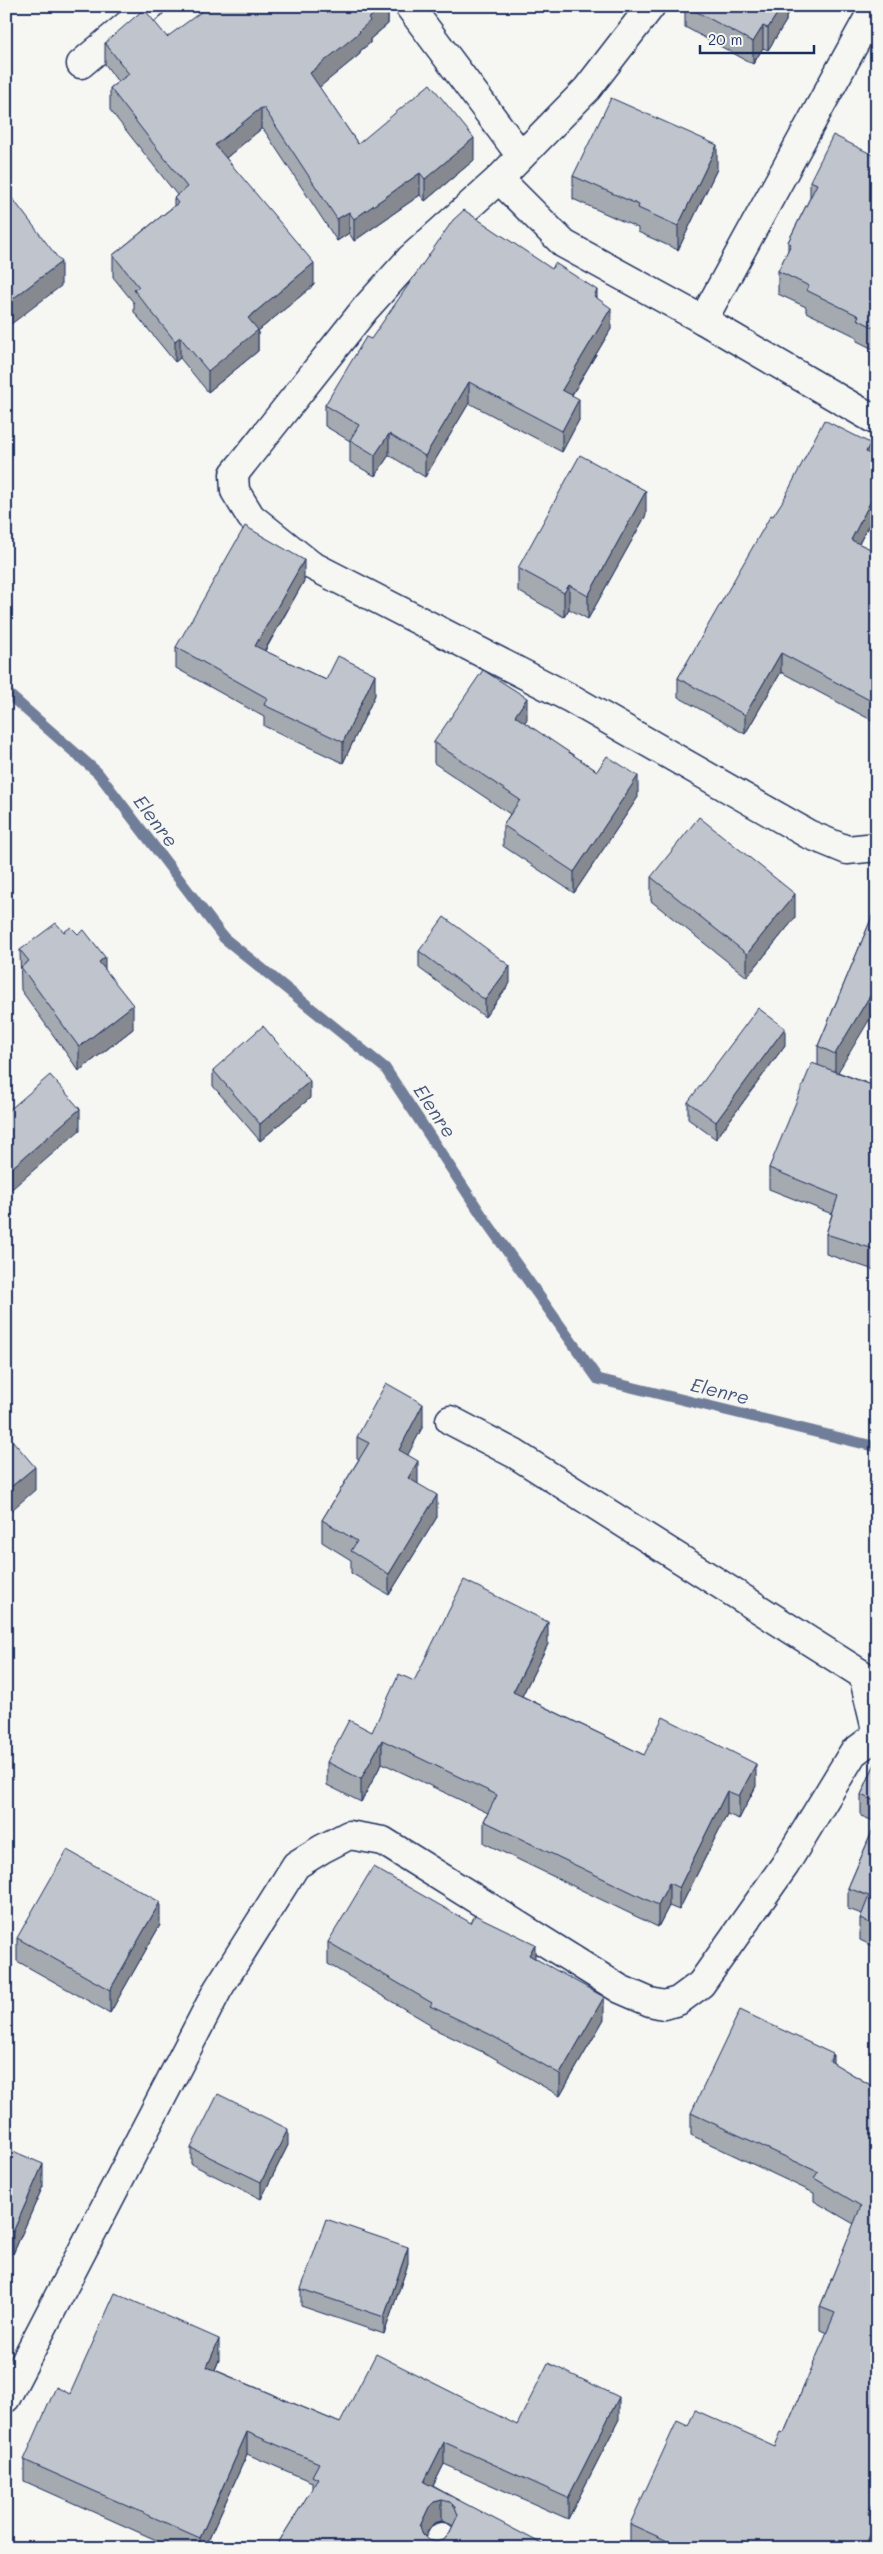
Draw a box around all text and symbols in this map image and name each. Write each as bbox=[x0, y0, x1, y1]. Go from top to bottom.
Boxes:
scale bar bbox=[700, 22, 814, 54]
text: 20 m bbox=[708, 29, 742, 49]
water label: Elenre bbox=[129, 790, 184, 852]
water label: Elenre bbox=[408, 1079, 462, 1142]
water label: Elenre bbox=[688, 1371, 752, 1410]

